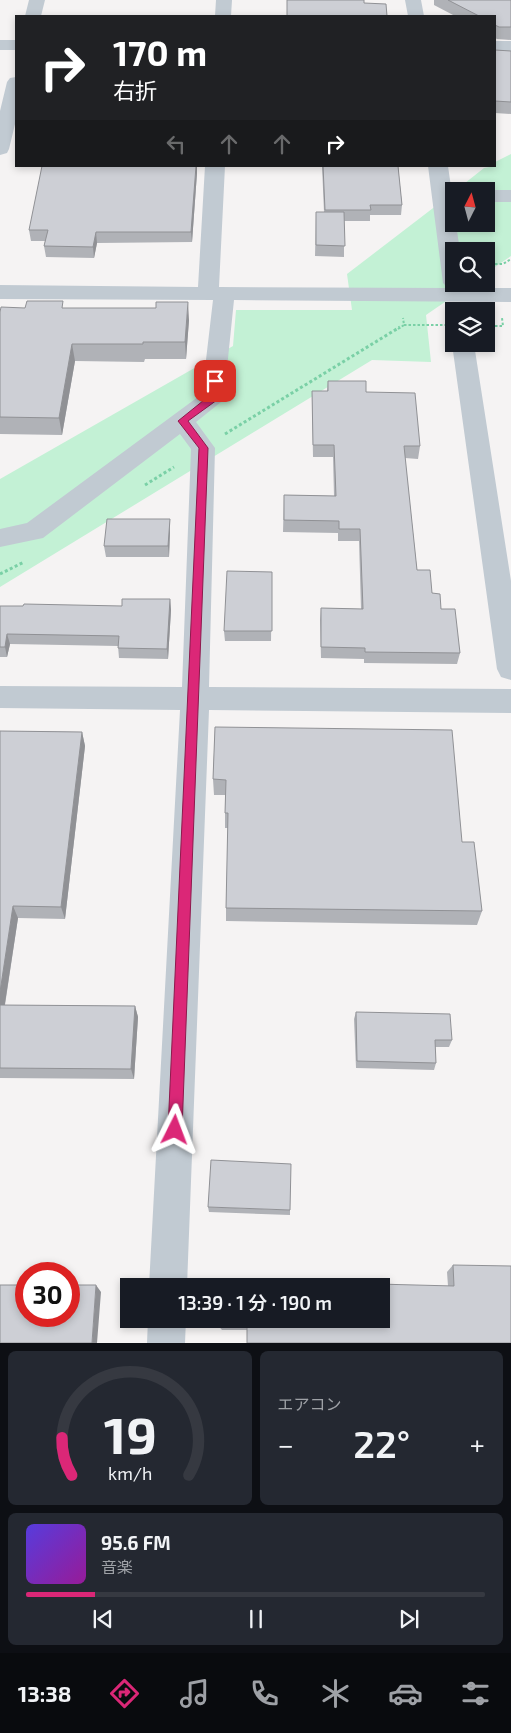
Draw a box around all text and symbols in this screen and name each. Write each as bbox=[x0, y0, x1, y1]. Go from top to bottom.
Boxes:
text: 170 m bbox=[113, 31, 207, 73]
icon: right bbox=[30, 35, 95, 100]
text: 右折 bbox=[113, 77, 157, 103]
icon: left bbox=[162, 130, 190, 158]
icon: ahead bbox=[215, 130, 243, 158]
icon: ahead bbox=[268, 130, 296, 158]
icon: right bbox=[321, 130, 349, 158]
north arrow bbox=[445, 182, 495, 232]
map controls bbox=[445, 182, 495, 352]
button: search bbox=[445, 242, 495, 292]
button: layers bbox=[445, 302, 495, 352]
pin bbox=[194, 360, 236, 402]
icon: arrive bbox=[201, 367, 229, 395]
position arrow bbox=[148, 1103, 200, 1155]
speed limit sign: 30 bbox=[15, 1262, 80, 1327]
text: 13:39 · 1 分 · 190 m bbox=[178, 1291, 332, 1314]
text: エアコン bbox=[278, 1394, 342, 1413]
text: 19 bbox=[103, 1402, 156, 1464]
text: 22° bbox=[353, 1420, 410, 1466]
text: − bbox=[278, 1427, 294, 1461]
text: + bbox=[470, 1427, 485, 1461]
text: km/h bbox=[108, 1462, 152, 1484]
text: 95.6 FM bbox=[101, 1531, 171, 1554]
text: 音楽 bbox=[101, 1557, 133, 1576]
icon: previous bbox=[89, 1605, 117, 1633]
icon: pause bbox=[242, 1605, 270, 1633]
icon: next bbox=[395, 1605, 423, 1633]
icon: directions bbox=[107, 1676, 142, 1711]
icon: music bbox=[177, 1676, 212, 1711]
icon: phone bbox=[247, 1676, 282, 1711]
icon: climate bbox=[318, 1676, 353, 1711]
icon: car bbox=[388, 1676, 423, 1711]
icon: filters bbox=[458, 1676, 493, 1711]
text: 13:38 bbox=[18, 1680, 71, 1706]

